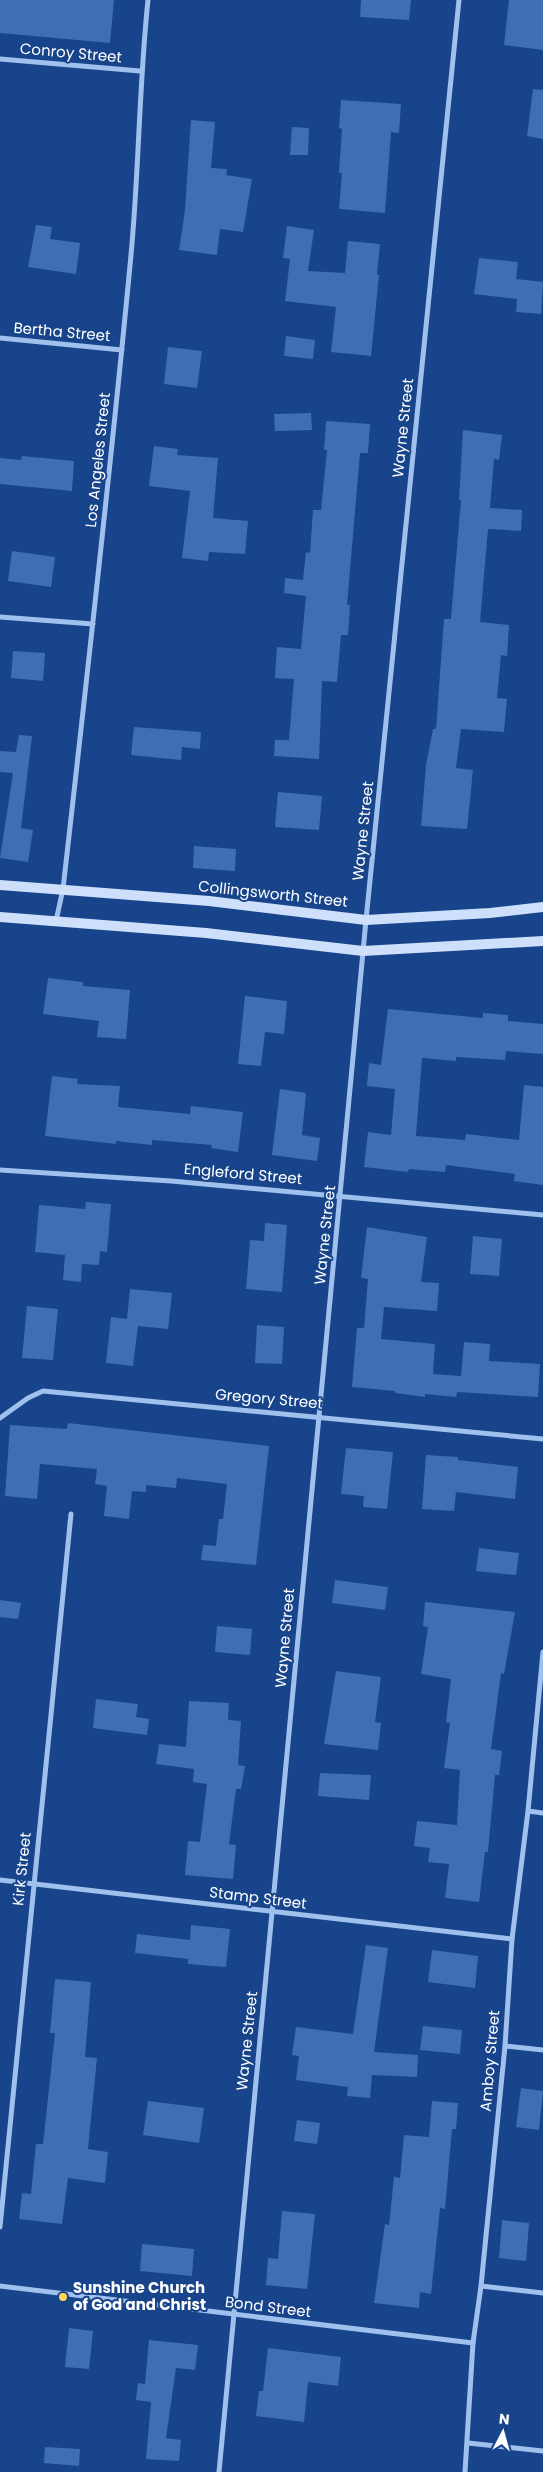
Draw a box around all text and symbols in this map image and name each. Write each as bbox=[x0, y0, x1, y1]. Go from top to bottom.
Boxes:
street label: Conroy Street bbox=[19, 38, 123, 67]
street label: Bertha Street bbox=[13, 317, 111, 346]
street label: Wayne Street bbox=[387, 377, 418, 479]
street label: Los Angeles Street bbox=[80, 391, 115, 529]
street label: Wayne Street bbox=[347, 780, 378, 882]
street label: Collingsworth Street bbox=[197, 875, 349, 912]
street label: Engleford Street bbox=[183, 1158, 303, 1189]
street label: Wayne Street bbox=[309, 1184, 340, 1286]
street label: Gregory Street bbox=[214, 1383, 324, 1414]
street label: Wayne Street bbox=[270, 1587, 299, 1689]
street label: Kirk Street bbox=[7, 1831, 36, 1907]
street label: Stamp Street bbox=[208, 1881, 308, 1914]
street label: Wayne Street bbox=[231, 1990, 262, 2092]
street label: Amboy Street bbox=[475, 2009, 504, 2113]
place label: Sunshine Church of God and Christ bbox=[73, 2277, 206, 2315]
marker: Sunshine Church of God and Christ bbox=[57, 2291, 69, 2303]
street label: Bond Street bbox=[224, 2291, 312, 2322]
north arrow bbox=[478, 2407, 528, 2457]
text: N bbox=[498, 2409, 511, 2430]

